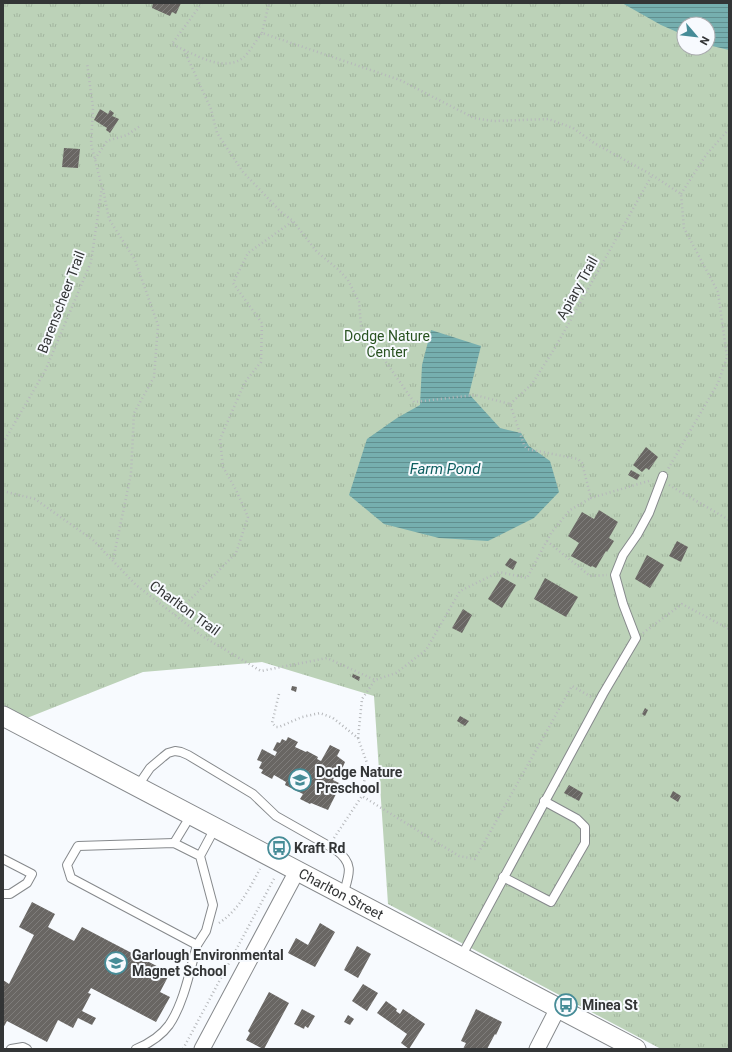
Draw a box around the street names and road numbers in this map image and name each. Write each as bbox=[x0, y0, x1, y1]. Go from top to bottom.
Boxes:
street label: Barenscheer Trail bbox=[34, 249, 88, 355]
street label: Apiary Trail bbox=[553, 254, 601, 322]
street label: Charlton Trail bbox=[147, 577, 223, 639]
street label: Charlton Street bbox=[296, 865, 386, 923]

